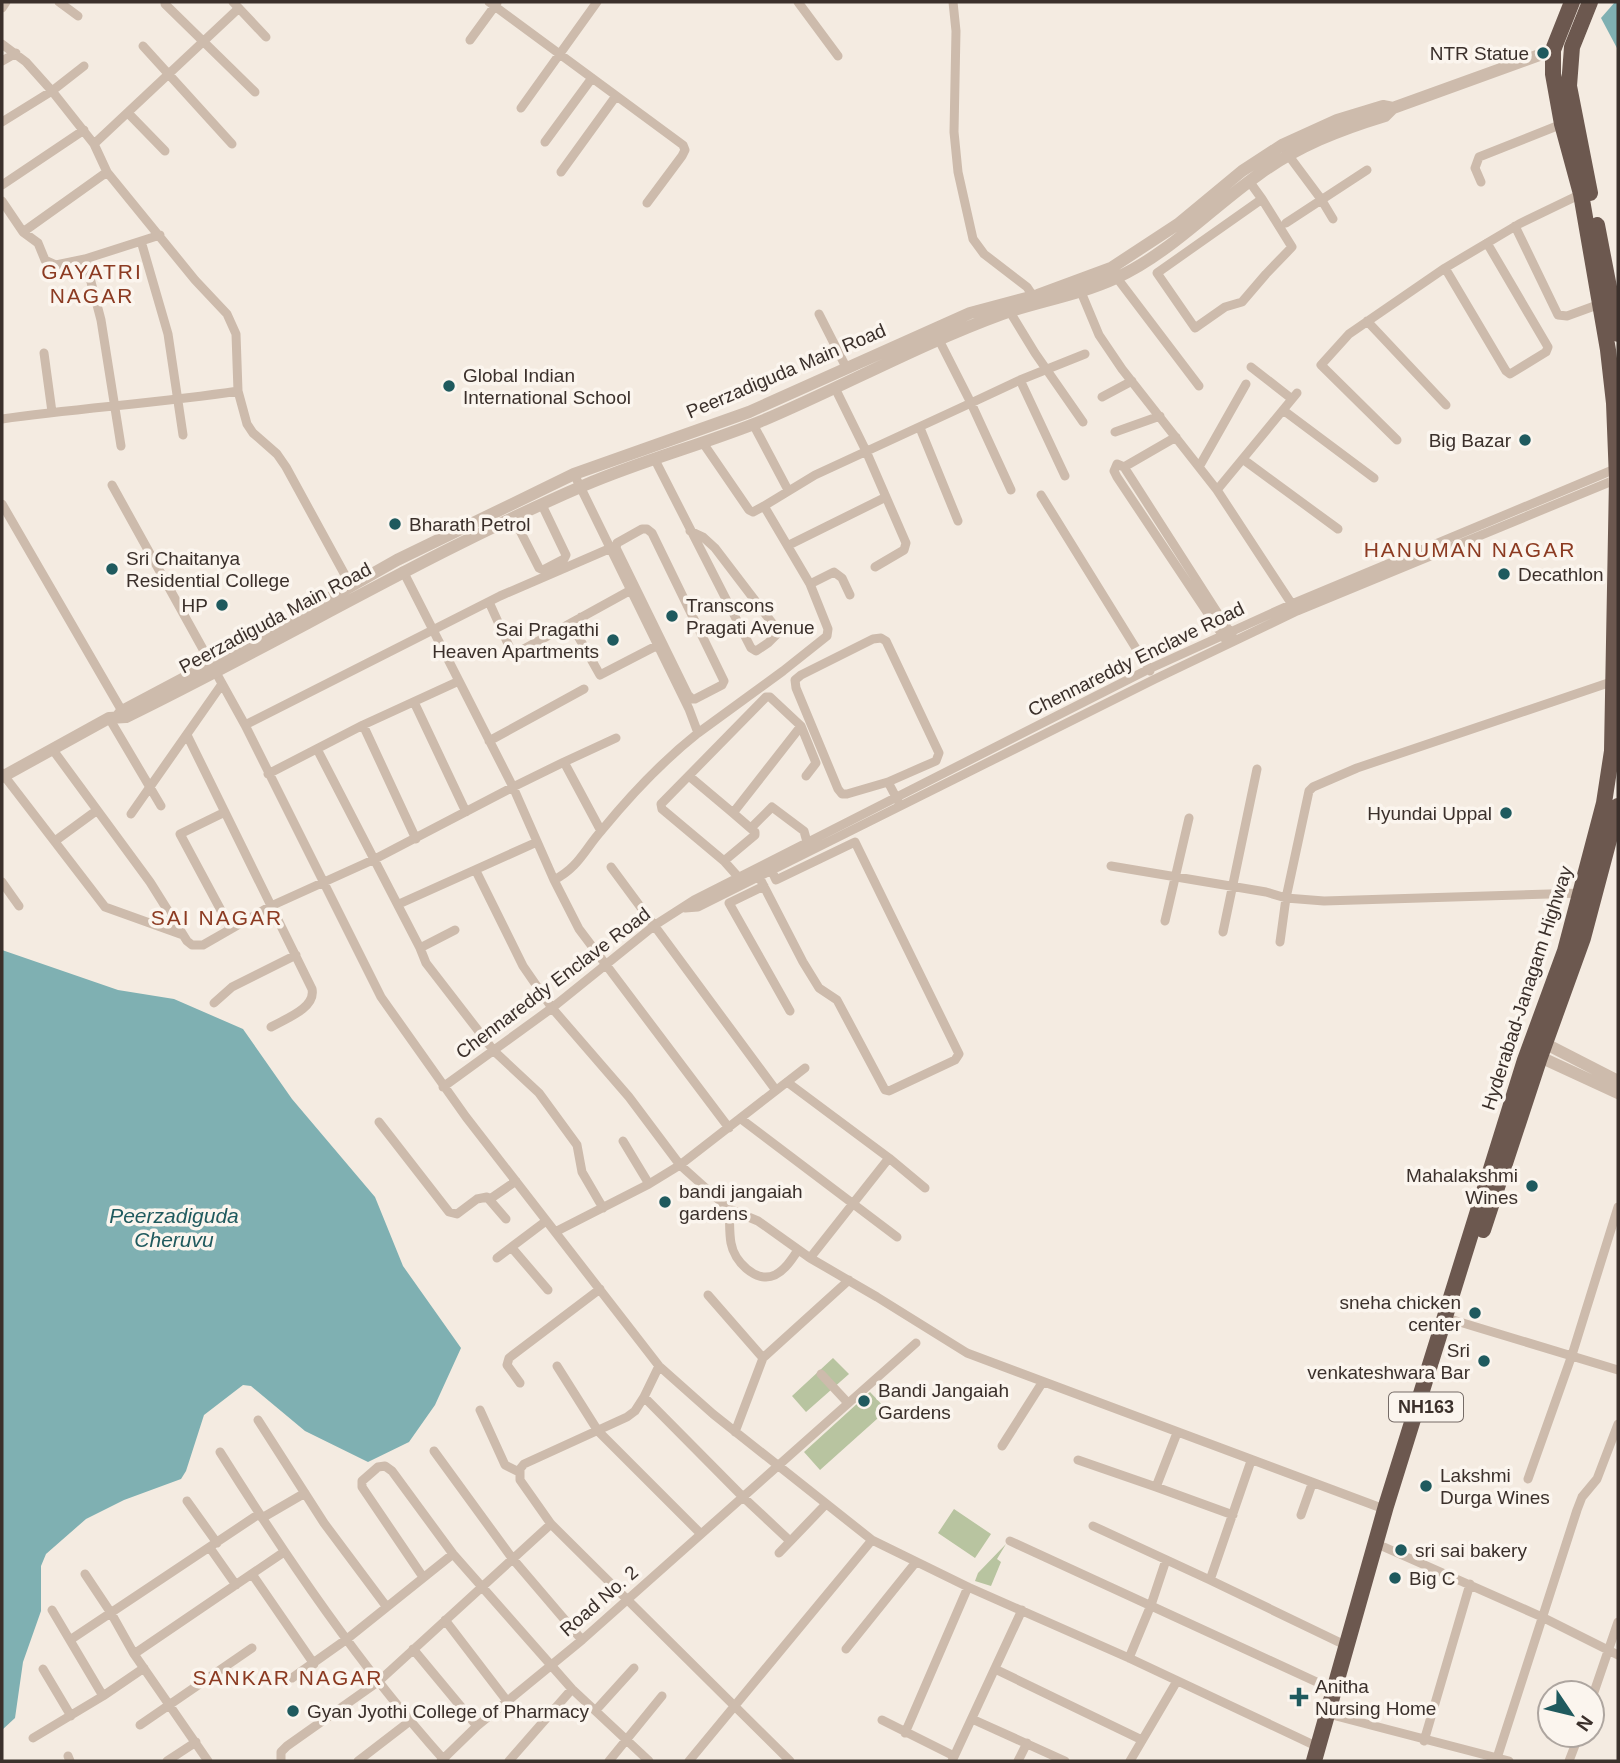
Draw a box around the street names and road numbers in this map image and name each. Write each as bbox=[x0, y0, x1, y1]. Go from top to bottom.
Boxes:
street label: Peerzadiguda Main Road bbox=[683, 319, 889, 423]
street label: Peerzadiguda Main Road bbox=[175, 558, 375, 678]
street label: Chennareddy Enclave Road bbox=[1025, 597, 1247, 721]
street label: Hyderabad-Janagam Highway bbox=[1478, 863, 1577, 1113]
street label: Chennareddy Enclave Road bbox=[452, 903, 654, 1063]
road number: NH163 bbox=[1389, 1392, 1463, 1422]
street label: Road No. 2 bbox=[556, 1562, 642, 1640]

